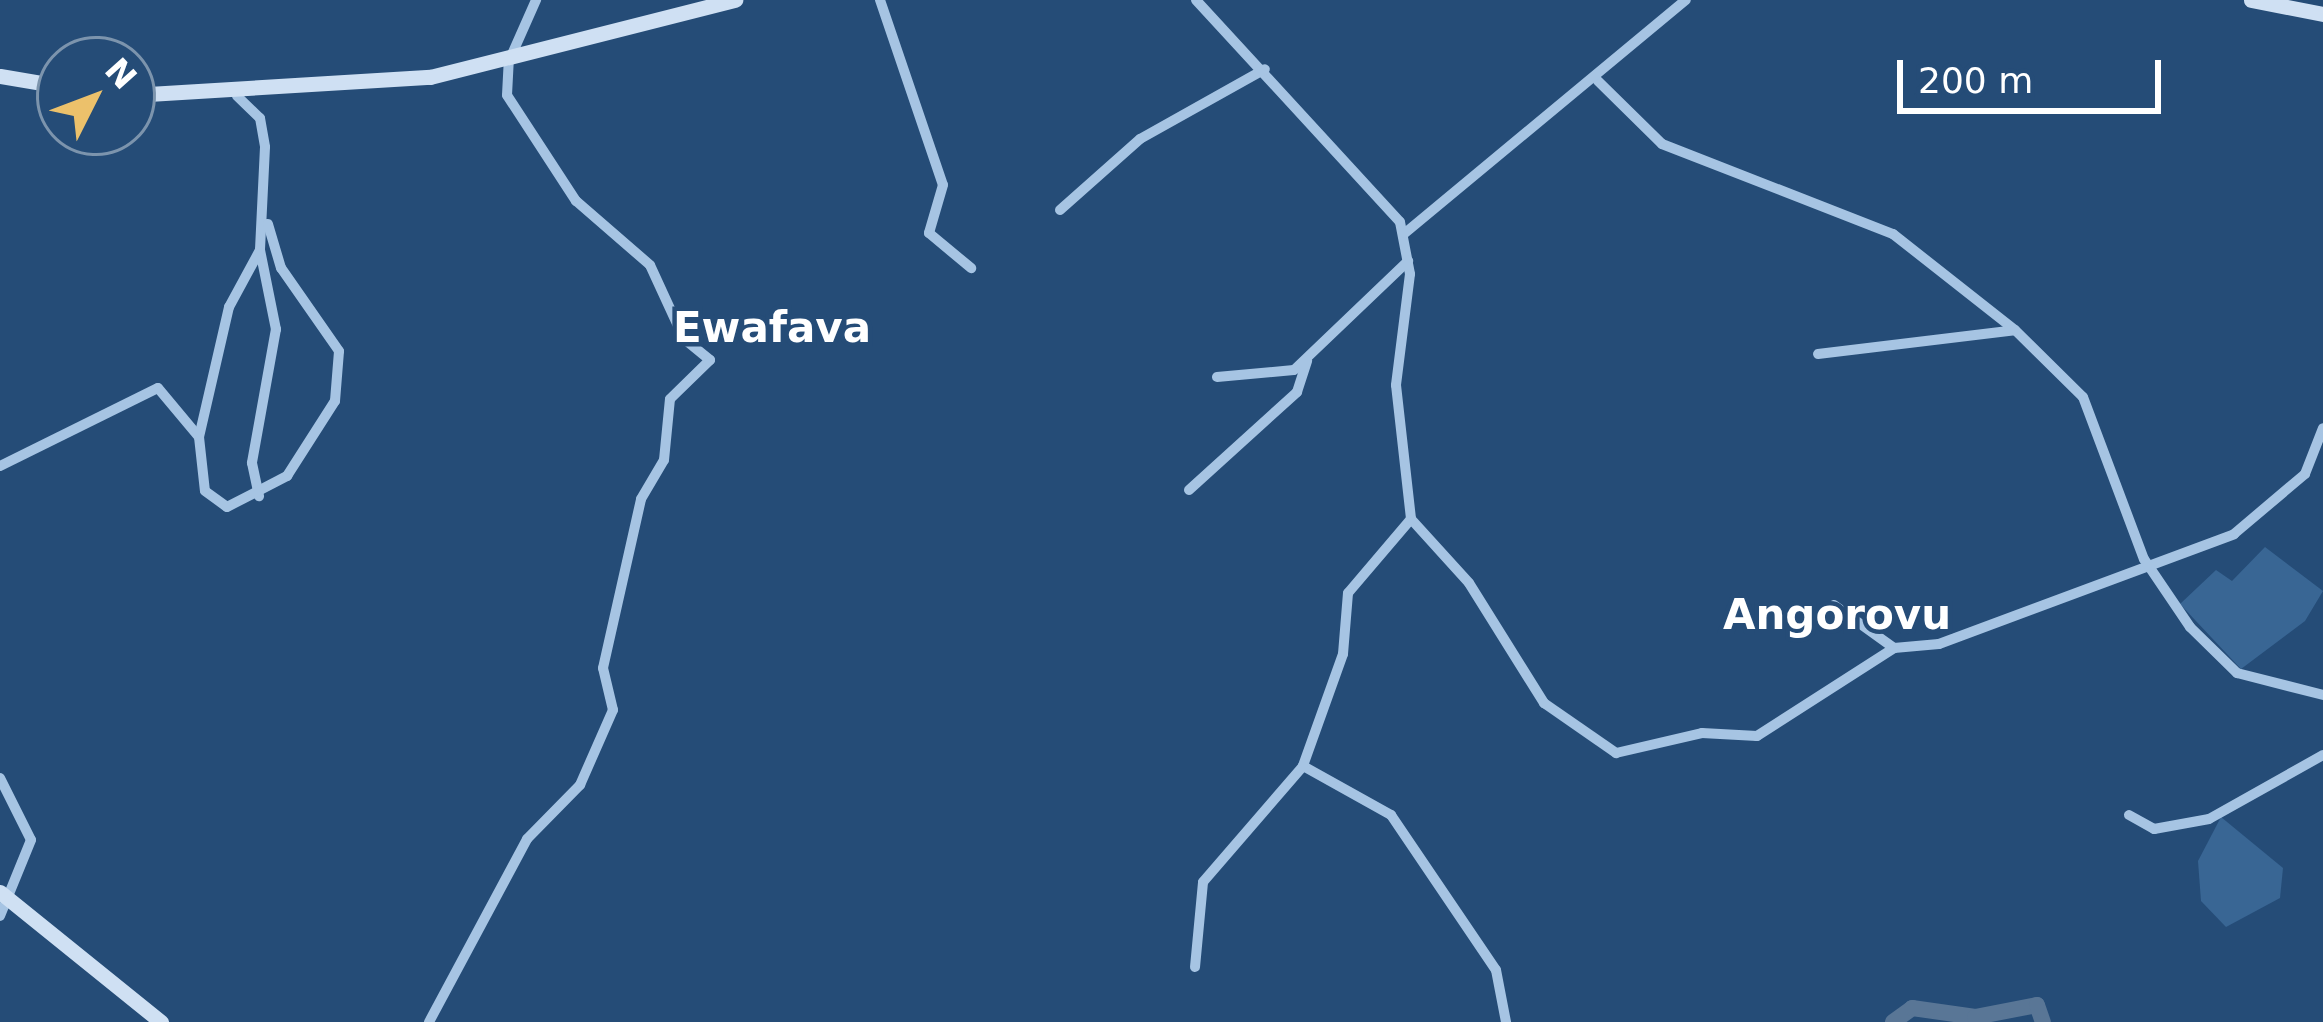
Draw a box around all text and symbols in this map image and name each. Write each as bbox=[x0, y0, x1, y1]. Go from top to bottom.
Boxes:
north arrow bbox=[36, 36, 156, 156]
scale bar bbox=[1903, 36, 2167, 110]
text: N bbox=[97, 50, 145, 97]
text: 200 m bbox=[1918, 60, 2033, 101]
district label: Ewafava bbox=[673, 303, 871, 353]
district label: Angorovu bbox=[1723, 590, 1951, 640]

